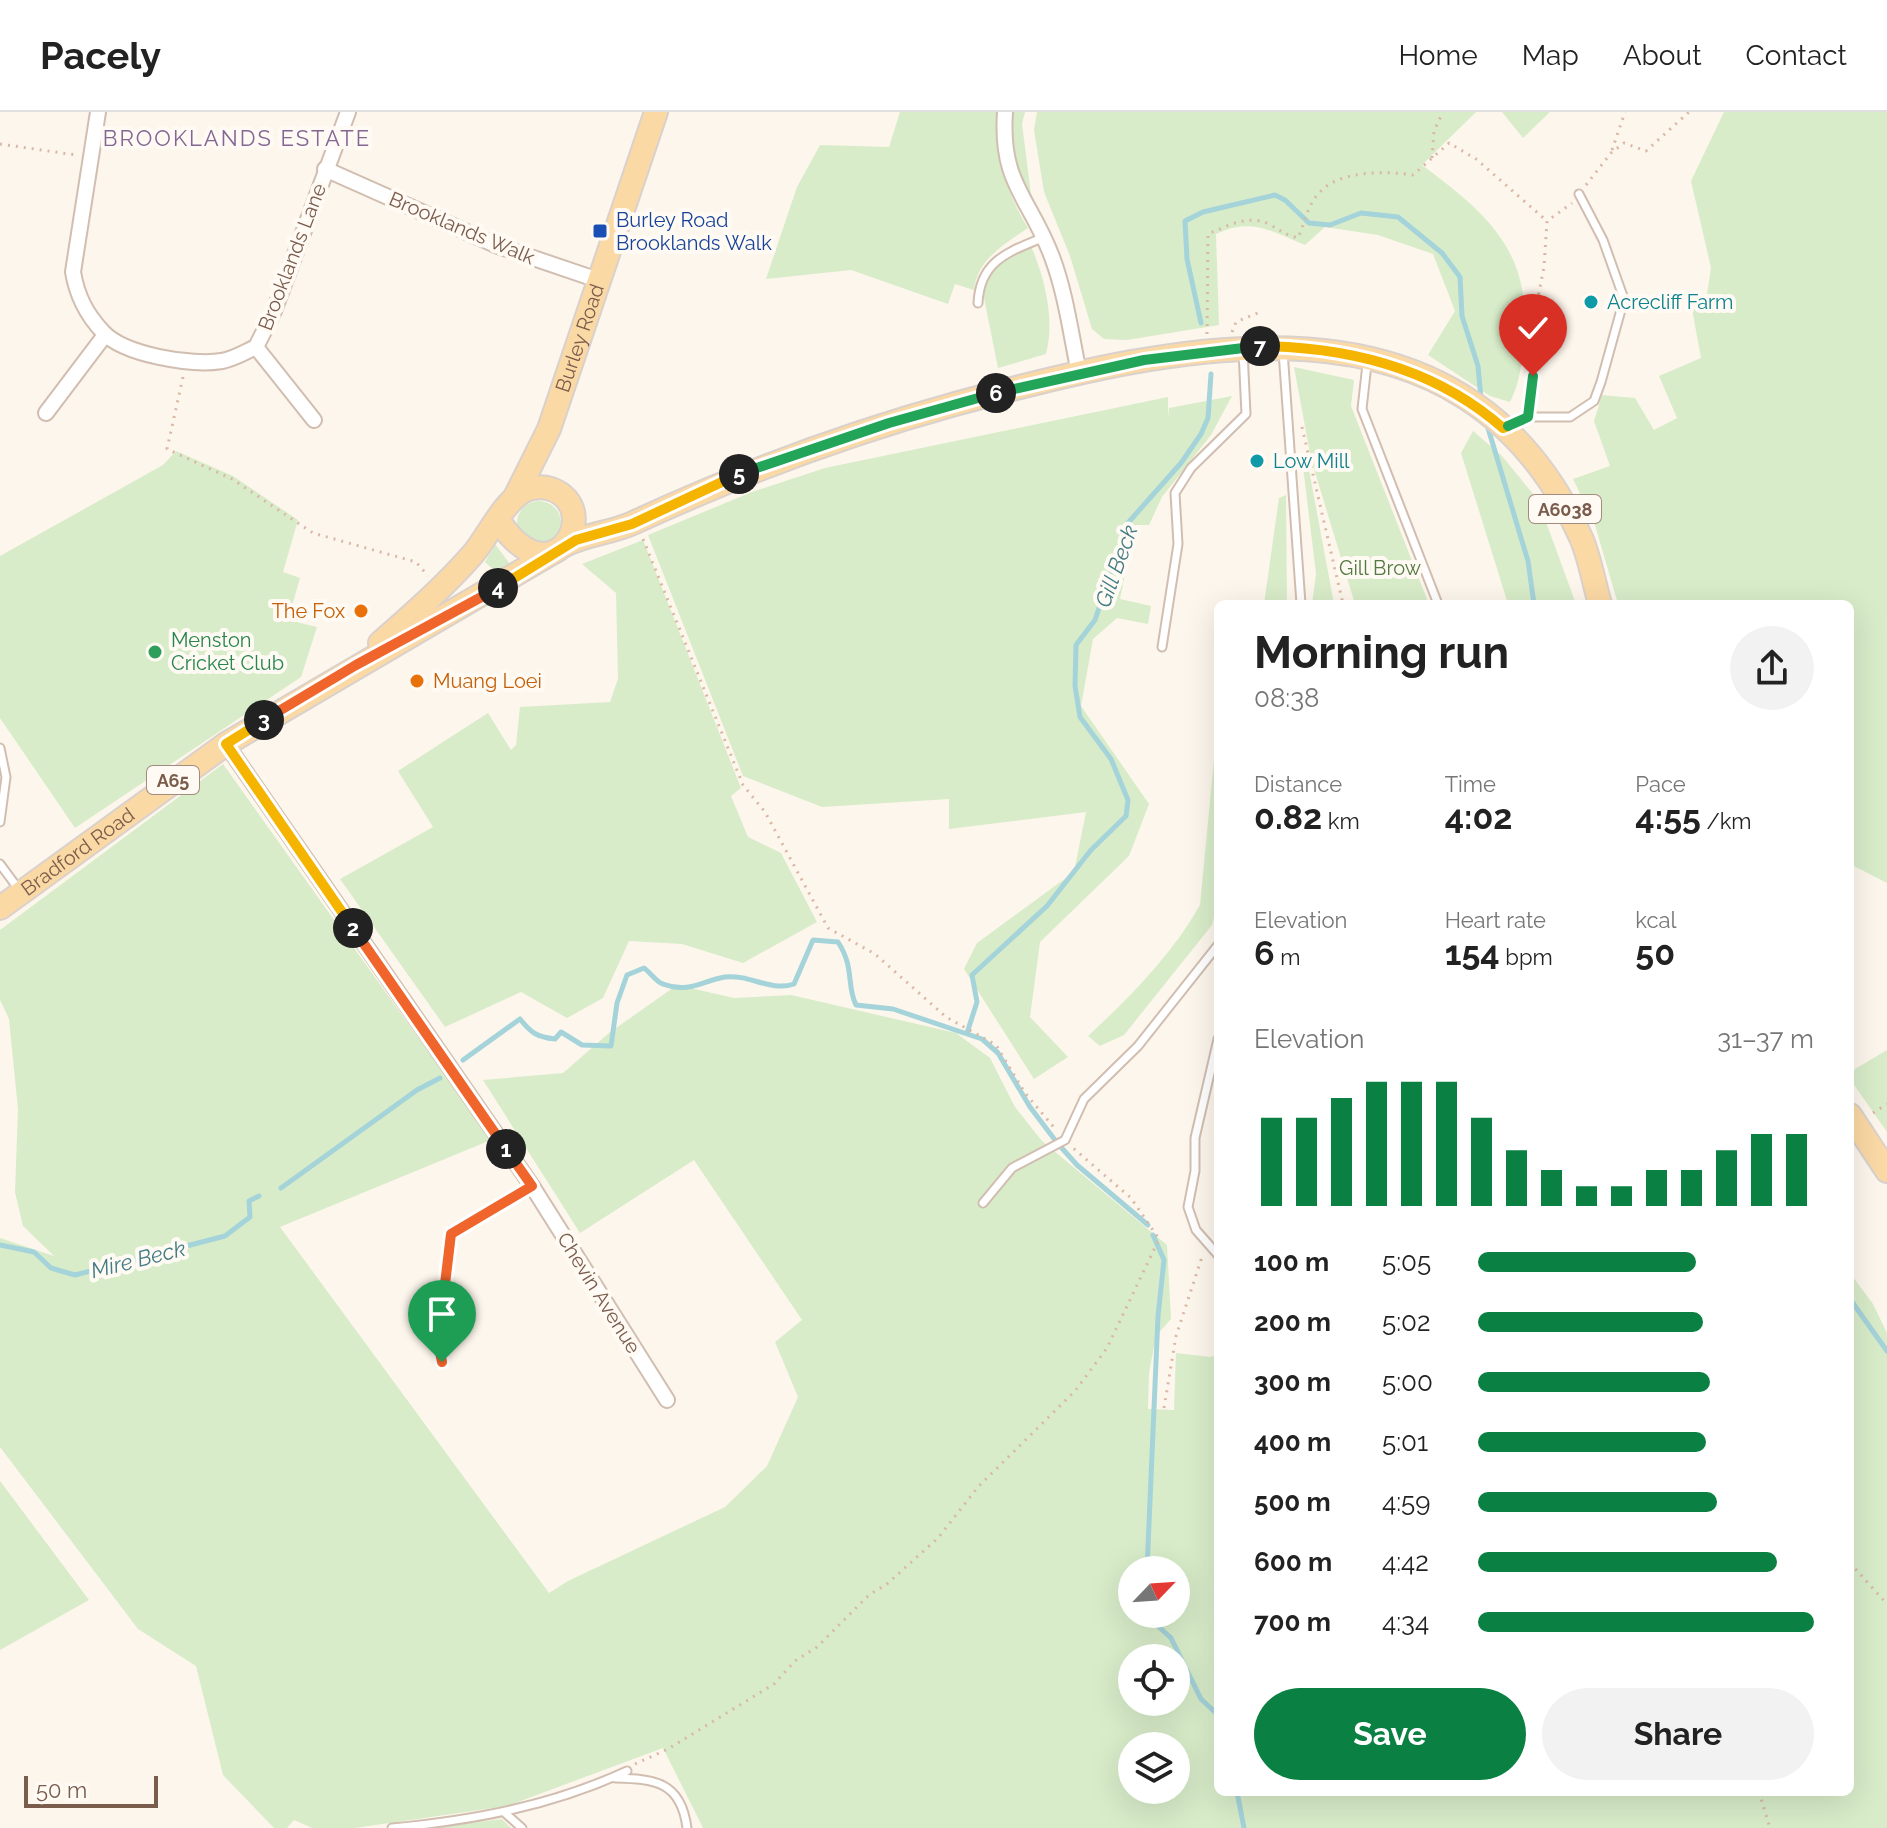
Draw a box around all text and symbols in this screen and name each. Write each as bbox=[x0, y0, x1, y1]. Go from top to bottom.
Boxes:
text: Pacely bbox=[40, 33, 161, 78]
text: Home bbox=[1398, 39, 1478, 72]
text: Map bbox=[1522, 39, 1579, 72]
text: About bbox=[1623, 39, 1702, 72]
text: Contact bbox=[1746, 39, 1847, 72]
district label: BROOKLANDS ESTATE bbox=[103, 125, 371, 151]
street label: Brooklands Lane bbox=[253, 180, 331, 334]
street label: Brooklands Walk bbox=[386, 187, 539, 270]
place label: Burley Road Brooklands Walk bbox=[616, 208, 772, 255]
marker: Burley Road Brooklands Walk bbox=[591, 222, 609, 240]
street label: Burley Road bbox=[550, 281, 609, 395]
place label: Acrecliff Farm bbox=[1607, 290, 1734, 314]
marker: Acrecliff Farm bbox=[1582, 293, 1600, 311]
pin bbox=[1499, 294, 1567, 376]
icon: check bbox=[1511, 306, 1555, 350]
pin: 7 bbox=[1240, 326, 1280, 366]
text: 7 bbox=[1254, 333, 1266, 359]
pin: 6 bbox=[976, 373, 1016, 413]
text: 6 bbox=[989, 380, 1003, 406]
place label: Low Mill bbox=[1273, 449, 1350, 473]
marker: Low Mill bbox=[1248, 452, 1266, 470]
pin: 5 bbox=[719, 454, 759, 494]
text: 5 bbox=[733, 461, 745, 487]
road number: A6038 bbox=[1529, 495, 1601, 523]
water label: Gill Beck bbox=[1089, 521, 1143, 611]
park label: Gill Brow bbox=[1339, 556, 1421, 580]
pin: 4 bbox=[478, 568, 518, 608]
text: 4 bbox=[492, 575, 504, 601]
place label: The Fox bbox=[272, 599, 345, 623]
marker: The Fox bbox=[352, 602, 370, 620]
button: share bbox=[1730, 626, 1814, 710]
text: Morning run bbox=[1254, 627, 1509, 678]
place label: Menston Cricket Club bbox=[171, 628, 284, 675]
marker: Menston Cricket Club bbox=[146, 643, 164, 661]
place label: Muang Loei bbox=[433, 669, 542, 693]
marker: Muang Loei bbox=[408, 672, 426, 690]
text: 08:38 bbox=[1254, 683, 1320, 713]
pin: 3 bbox=[244, 700, 284, 740]
text: 3 bbox=[258, 707, 270, 733]
road number: A65 bbox=[147, 766, 199, 794]
text: Distance bbox=[1254, 771, 1342, 797]
text: Time bbox=[1445, 771, 1496, 797]
text: Pace bbox=[1635, 771, 1686, 797]
text: 0.82 bbox=[1254, 797, 1322, 837]
text: 4:02 bbox=[1445, 797, 1513, 837]
text: 4:55 bbox=[1635, 797, 1701, 837]
street label: Bradford Road bbox=[16, 803, 139, 901]
text: km bbox=[1322, 808, 1360, 834]
text: /km bbox=[1701, 808, 1752, 834]
text: Elevation bbox=[1254, 907, 1347, 933]
text: Heart rate bbox=[1445, 907, 1546, 933]
text: kcal bbox=[1635, 907, 1676, 933]
pin: 2 bbox=[333, 908, 373, 948]
text: 2 bbox=[347, 915, 359, 941]
text: 6 bbox=[1254, 933, 1275, 973]
text: 154 bbox=[1445, 933, 1500, 973]
text: 50 bbox=[1635, 933, 1675, 973]
text: m bbox=[1275, 944, 1300, 970]
text: bpm bbox=[1500, 944, 1553, 970]
text: Elevation bbox=[1254, 1024, 1364, 1054]
text: 31–37 m bbox=[1717, 1024, 1814, 1054]
pin: 1 bbox=[486, 1129, 526, 1169]
text: 1 bbox=[501, 1136, 511, 1162]
street label: Chevin Avenue bbox=[552, 1228, 646, 1358]
water label: Mire Beck bbox=[88, 1235, 188, 1283]
text: 100 m bbox=[1254, 1247, 1329, 1277]
text: 5:05 bbox=[1382, 1247, 1431, 1277]
pin bbox=[408, 1280, 476, 1362]
icon: arrive bbox=[420, 1292, 464, 1336]
text: 200 m bbox=[1254, 1307, 1331, 1337]
text: 5:02 bbox=[1382, 1307, 1431, 1337]
text: 300 m bbox=[1254, 1367, 1331, 1397]
text: 5:00 bbox=[1382, 1367, 1433, 1397]
text: 400 m bbox=[1254, 1427, 1331, 1457]
text: 5:01 bbox=[1382, 1427, 1428, 1457]
text: 500 m bbox=[1254, 1487, 1331, 1517]
text: 4:59 bbox=[1382, 1487, 1431, 1517]
text: 600 m bbox=[1254, 1547, 1332, 1577]
text: 4:42 bbox=[1382, 1547, 1429, 1577]
north arrow bbox=[1118, 1556, 1190, 1628]
map controls bbox=[1118, 1556, 1190, 1804]
text: 700 m bbox=[1254, 1607, 1331, 1637]
text: 4:34 bbox=[1382, 1607, 1429, 1637]
button: locate bbox=[1118, 1644, 1190, 1716]
button: Save bbox=[1254, 1688, 1526, 1780]
button: Share bbox=[1542, 1688, 1814, 1780]
button: layers bbox=[1118, 1732, 1190, 1804]
scale bar bbox=[24, 1772, 158, 1808]
text: 50 m bbox=[36, 1777, 87, 1803]

